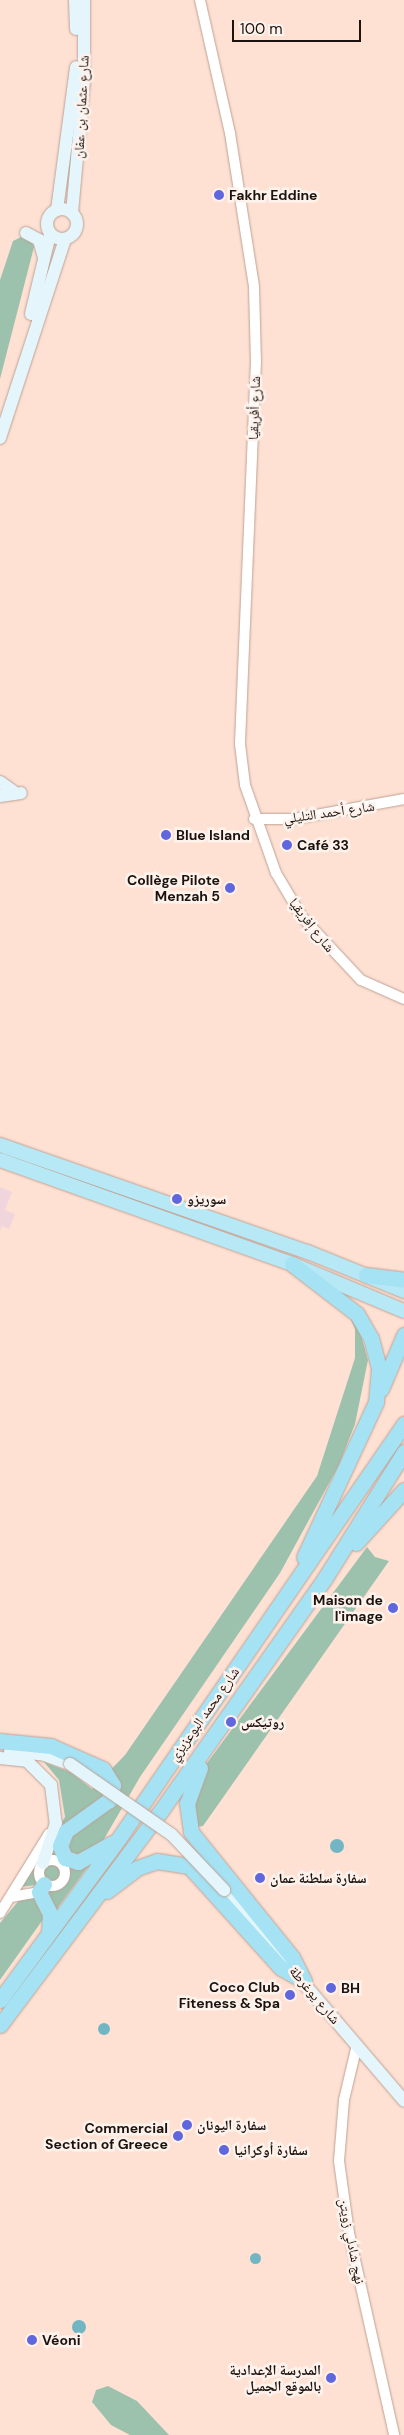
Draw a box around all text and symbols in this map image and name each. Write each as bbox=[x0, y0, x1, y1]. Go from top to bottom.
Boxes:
scale bar bbox=[234, 10, 363, 42]
text: 100 m bbox=[240, 19, 283, 39]
street label: شارع عثمان بن عفان bbox=[70, 55, 92, 159]
place label: Fakhr Eddine bbox=[229, 187, 318, 203]
marker: Fakhr Eddine bbox=[213, 189, 225, 201]
street label: شارع أفريقيا bbox=[244, 376, 264, 440]
street label: شارع أحمد التليلي bbox=[282, 797, 376, 827]
place label: Blue Island bbox=[176, 827, 250, 843]
marker: Blue Island bbox=[160, 829, 172, 841]
place label: Café 33 bbox=[297, 837, 349, 853]
marker: Café 33 bbox=[281, 839, 293, 851]
place label: Collège Pilote Menzah 5 bbox=[127, 872, 220, 904]
marker: Collège Pilote Menzah 5 bbox=[224, 882, 236, 894]
street label: شارع إفريقيا bbox=[286, 895, 338, 955]
place label: سوريزو bbox=[187, 1191, 226, 1207]
marker: سوريزو bbox=[171, 1193, 183, 1205]
place label: Maison de l'image bbox=[313, 1592, 383, 1624]
marker: Maison de l'image bbox=[387, 1602, 399, 1614]
street label: شارع محمد البوعزيزي bbox=[165, 1664, 243, 1764]
place label: روتيكس bbox=[241, 1714, 284, 1730]
marker: روتيكس bbox=[225, 1716, 237, 1728]
place label: سفارة سلطنة عمان bbox=[270, 1870, 367, 1886]
marker: سفارة سلطنة عمان bbox=[254, 1872, 266, 1884]
street label: شارع يوغرطة bbox=[286, 1963, 344, 2027]
place label: Coco Club Fiteness & Spa bbox=[179, 1979, 280, 2011]
place label: BH bbox=[341, 1980, 360, 1996]
marker: BH bbox=[325, 1982, 337, 1994]
marker: Coco Club Fiteness & Spa bbox=[284, 1989, 296, 2001]
place label: سفارة اليونان bbox=[197, 2117, 266, 2133]
marker: سفارة اليونان bbox=[181, 2119, 193, 2131]
place label: Commercial Section of Greece bbox=[45, 2120, 168, 2152]
marker: Commercial Section of Greece bbox=[172, 2130, 184, 2142]
place label: سفارة أوكرانيا bbox=[234, 2142, 308, 2158]
marker: سفارة أوكرانيا bbox=[218, 2144, 230, 2156]
street label: نهج شادلي زويتن bbox=[335, 2197, 369, 2285]
place label: Véoni bbox=[42, 2332, 80, 2348]
marker: Véoni bbox=[26, 2334, 38, 2346]
place label: المدرسة الإعدادية بالموقع الجميل bbox=[229, 2362, 321, 2394]
marker: المدرسة الإعدادية بالموقع الجميل bbox=[325, 2372, 337, 2384]

